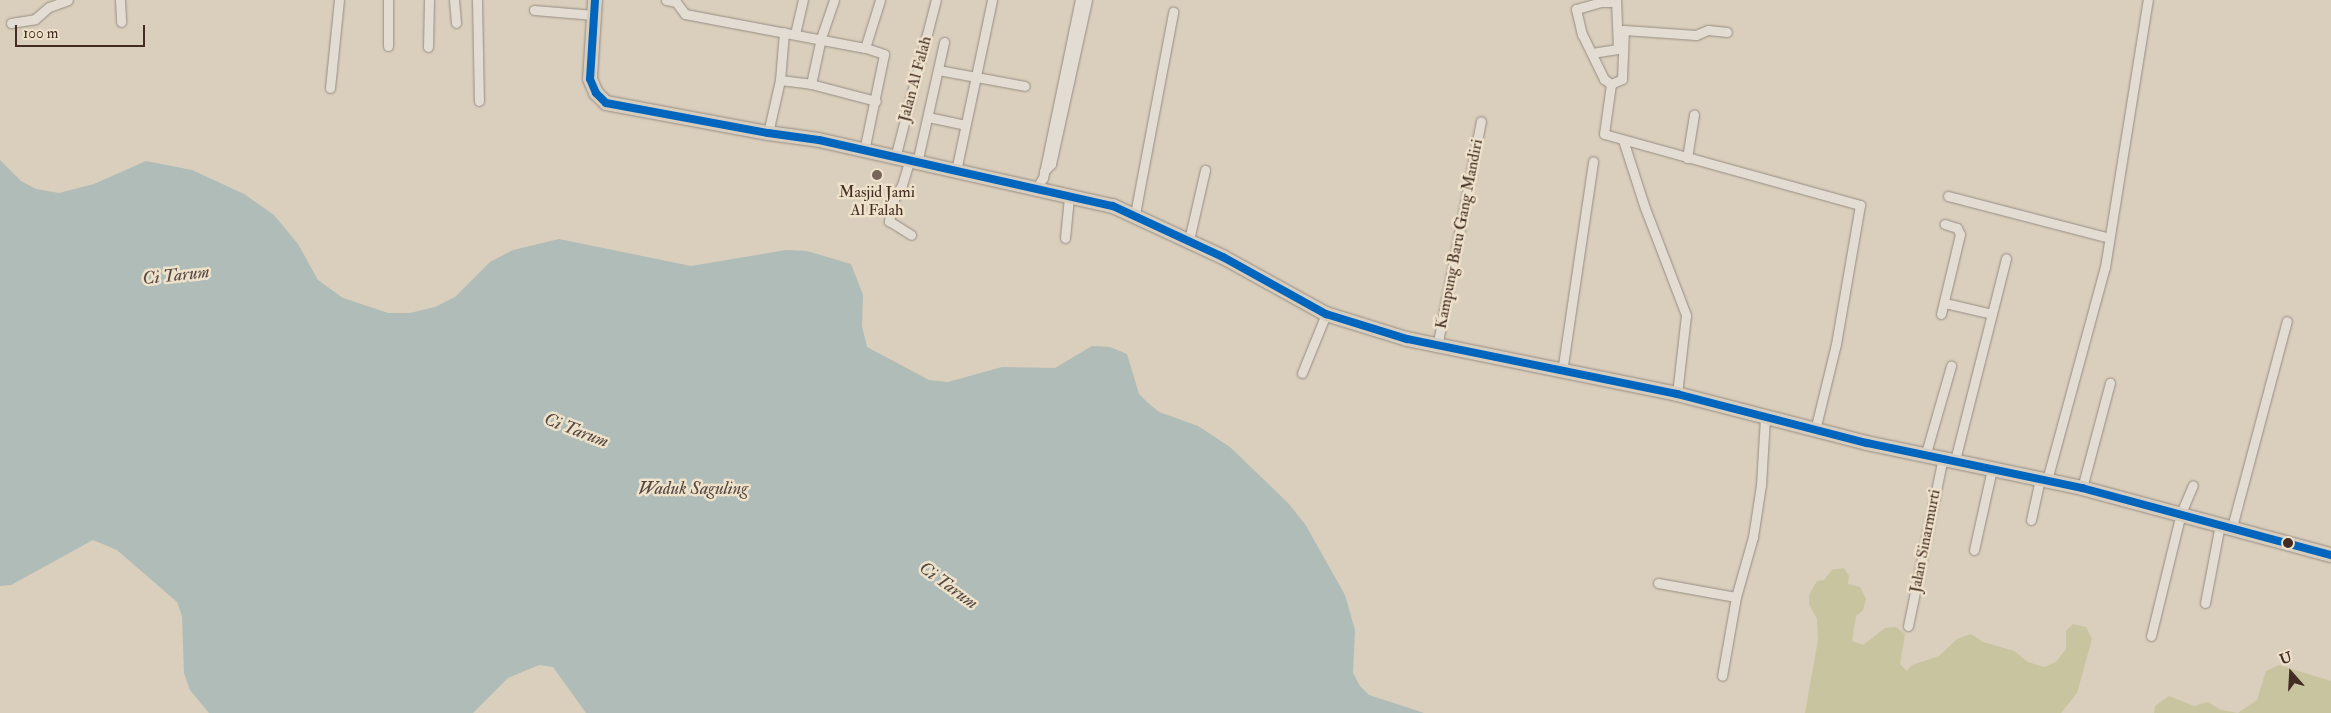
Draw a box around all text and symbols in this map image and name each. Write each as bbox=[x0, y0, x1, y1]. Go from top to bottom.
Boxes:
scale bar bbox=[18, 15, 148, 47]
text: 100 m bbox=[23, 24, 58, 43]
street label: Jalan Al Falah bbox=[894, 34, 936, 124]
street label: Kampung Baru Gang Mandiri bbox=[1431, 138, 1487, 330]
marker: Masjid Jami Al Falah bbox=[871, 169, 883, 181]
place label: Masjid Jami Al Falah bbox=[839, 182, 915, 220]
water label: Ci Tarum bbox=[141, 262, 211, 290]
water label: Ci Tarum bbox=[541, 409, 611, 453]
water label: Waduk Saguling bbox=[638, 478, 748, 500]
street label: Jalan Sinarmurti bbox=[1906, 488, 1944, 594]
unlabelled marker bbox=[2283, 538, 2293, 548]
water label: Ci Tarum bbox=[914, 558, 982, 614]
north arrow bbox=[2266, 648, 2316, 698]
text: U bbox=[2278, 648, 2294, 668]

